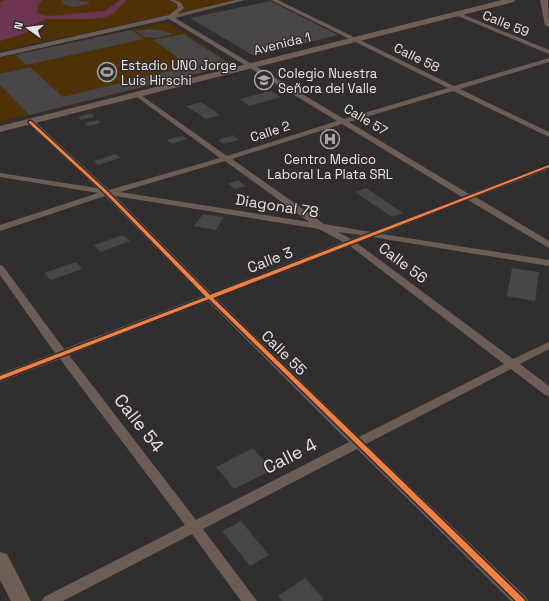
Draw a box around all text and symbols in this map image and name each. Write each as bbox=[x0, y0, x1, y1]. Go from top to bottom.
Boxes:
street label: Calle 59 bbox=[480, 6, 532, 41]
north arrow bbox=[8, 8, 48, 48]
text: N bbox=[11, 20, 26, 31]
street label: Avenida 1 bbox=[252, 28, 312, 59]
street label: Calle 58 bbox=[391, 39, 443, 76]
place label: Estadio UNO Jorge Luis Hirschi bbox=[121, 57, 237, 89]
sports icon: Estadio UNO Jorge Luis Hirschi bbox=[96, 61, 118, 83]
place label: Colegio Nuestra Señora del Valle bbox=[278, 65, 378, 97]
school or university icon: Colegio Nuestra Señora del Valle bbox=[253, 69, 275, 91]
street label: Calle 57 bbox=[341, 100, 391, 139]
street label: Calle 2 bbox=[248, 117, 292, 146]
hospital icon: Centro Medico Laboral La Plata SRL bbox=[319, 128, 341, 150]
place label: Centro Medico Laboral La Plata SRL bbox=[267, 151, 393, 183]
street label: Diagonal 78 bbox=[234, 190, 320, 221]
street label: Calle 56 bbox=[375, 238, 432, 287]
street label: Calle 3 bbox=[244, 242, 295, 277]
street label: Calle 55 bbox=[258, 326, 311, 379]
street label: Calle 54 bbox=[109, 389, 169, 457]
street label: Calle 4 bbox=[259, 432, 321, 479]

